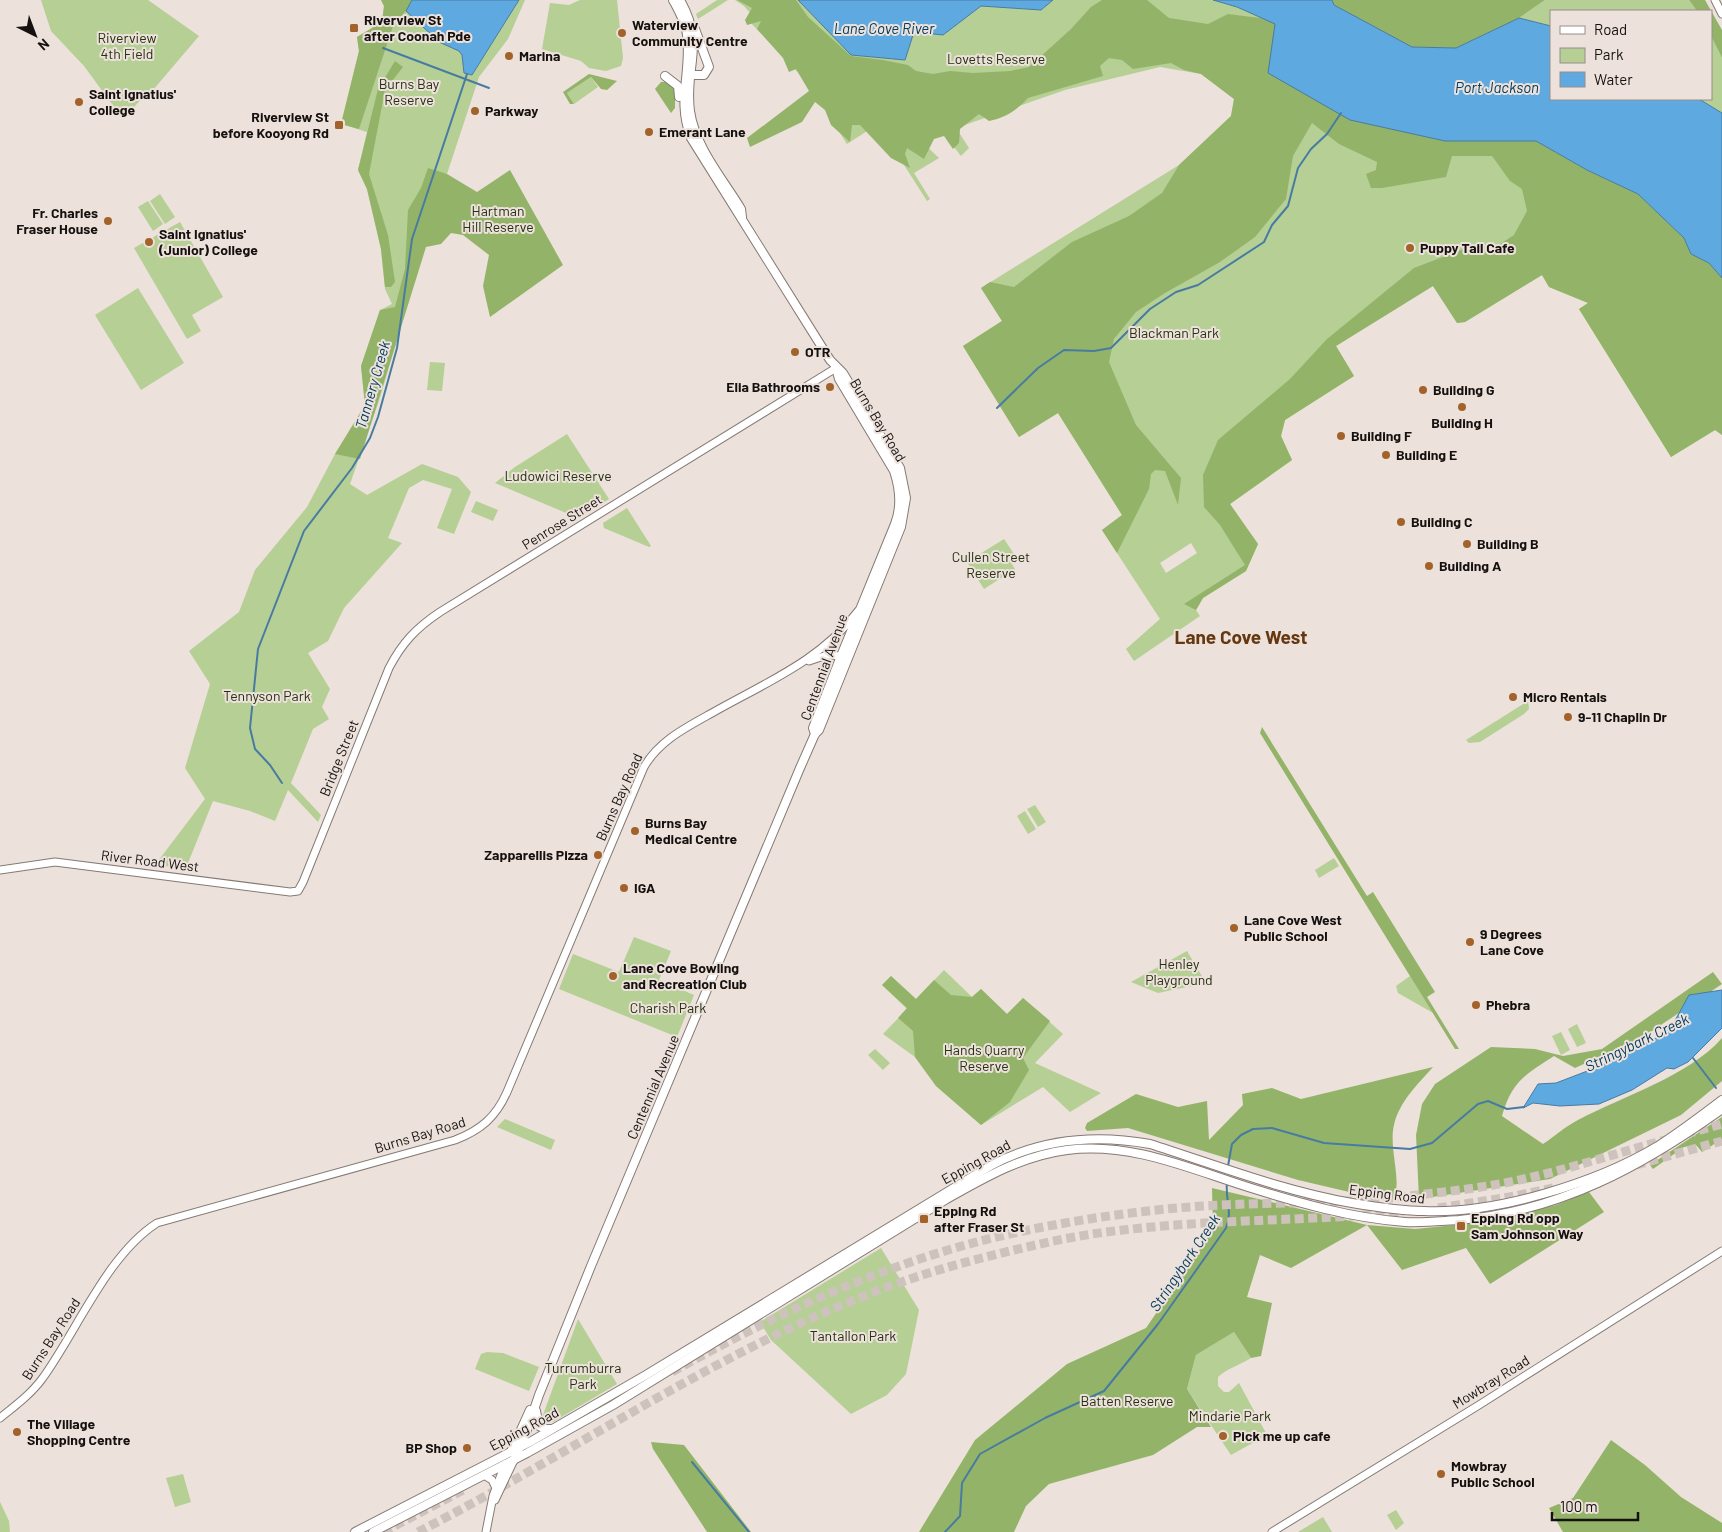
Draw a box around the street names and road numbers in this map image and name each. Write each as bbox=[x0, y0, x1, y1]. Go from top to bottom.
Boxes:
street label: Burns Bay Road bbox=[847, 375, 910, 465]
street label: Penrose Street bbox=[519, 490, 605, 553]
street label: Centennial Avenue bbox=[796, 611, 851, 722]
street label: Bridge Street bbox=[315, 717, 362, 799]
street label: Burns Bay Road bbox=[592, 750, 645, 843]
street label: River Road West bbox=[100, 846, 200, 875]
street label: Centennial Avenue bbox=[623, 1032, 682, 1142]
street label: Burns Bay Road bbox=[372, 1113, 467, 1156]
street label: Epping Road bbox=[938, 1136, 1013, 1187]
street label: Epping Road bbox=[1348, 1180, 1426, 1207]
street label: Burns Bay Road bbox=[18, 1295, 83, 1383]
street label: Mowbray Road bbox=[1449, 1351, 1532, 1412]
street label: Epping Road bbox=[486, 1403, 561, 1454]

